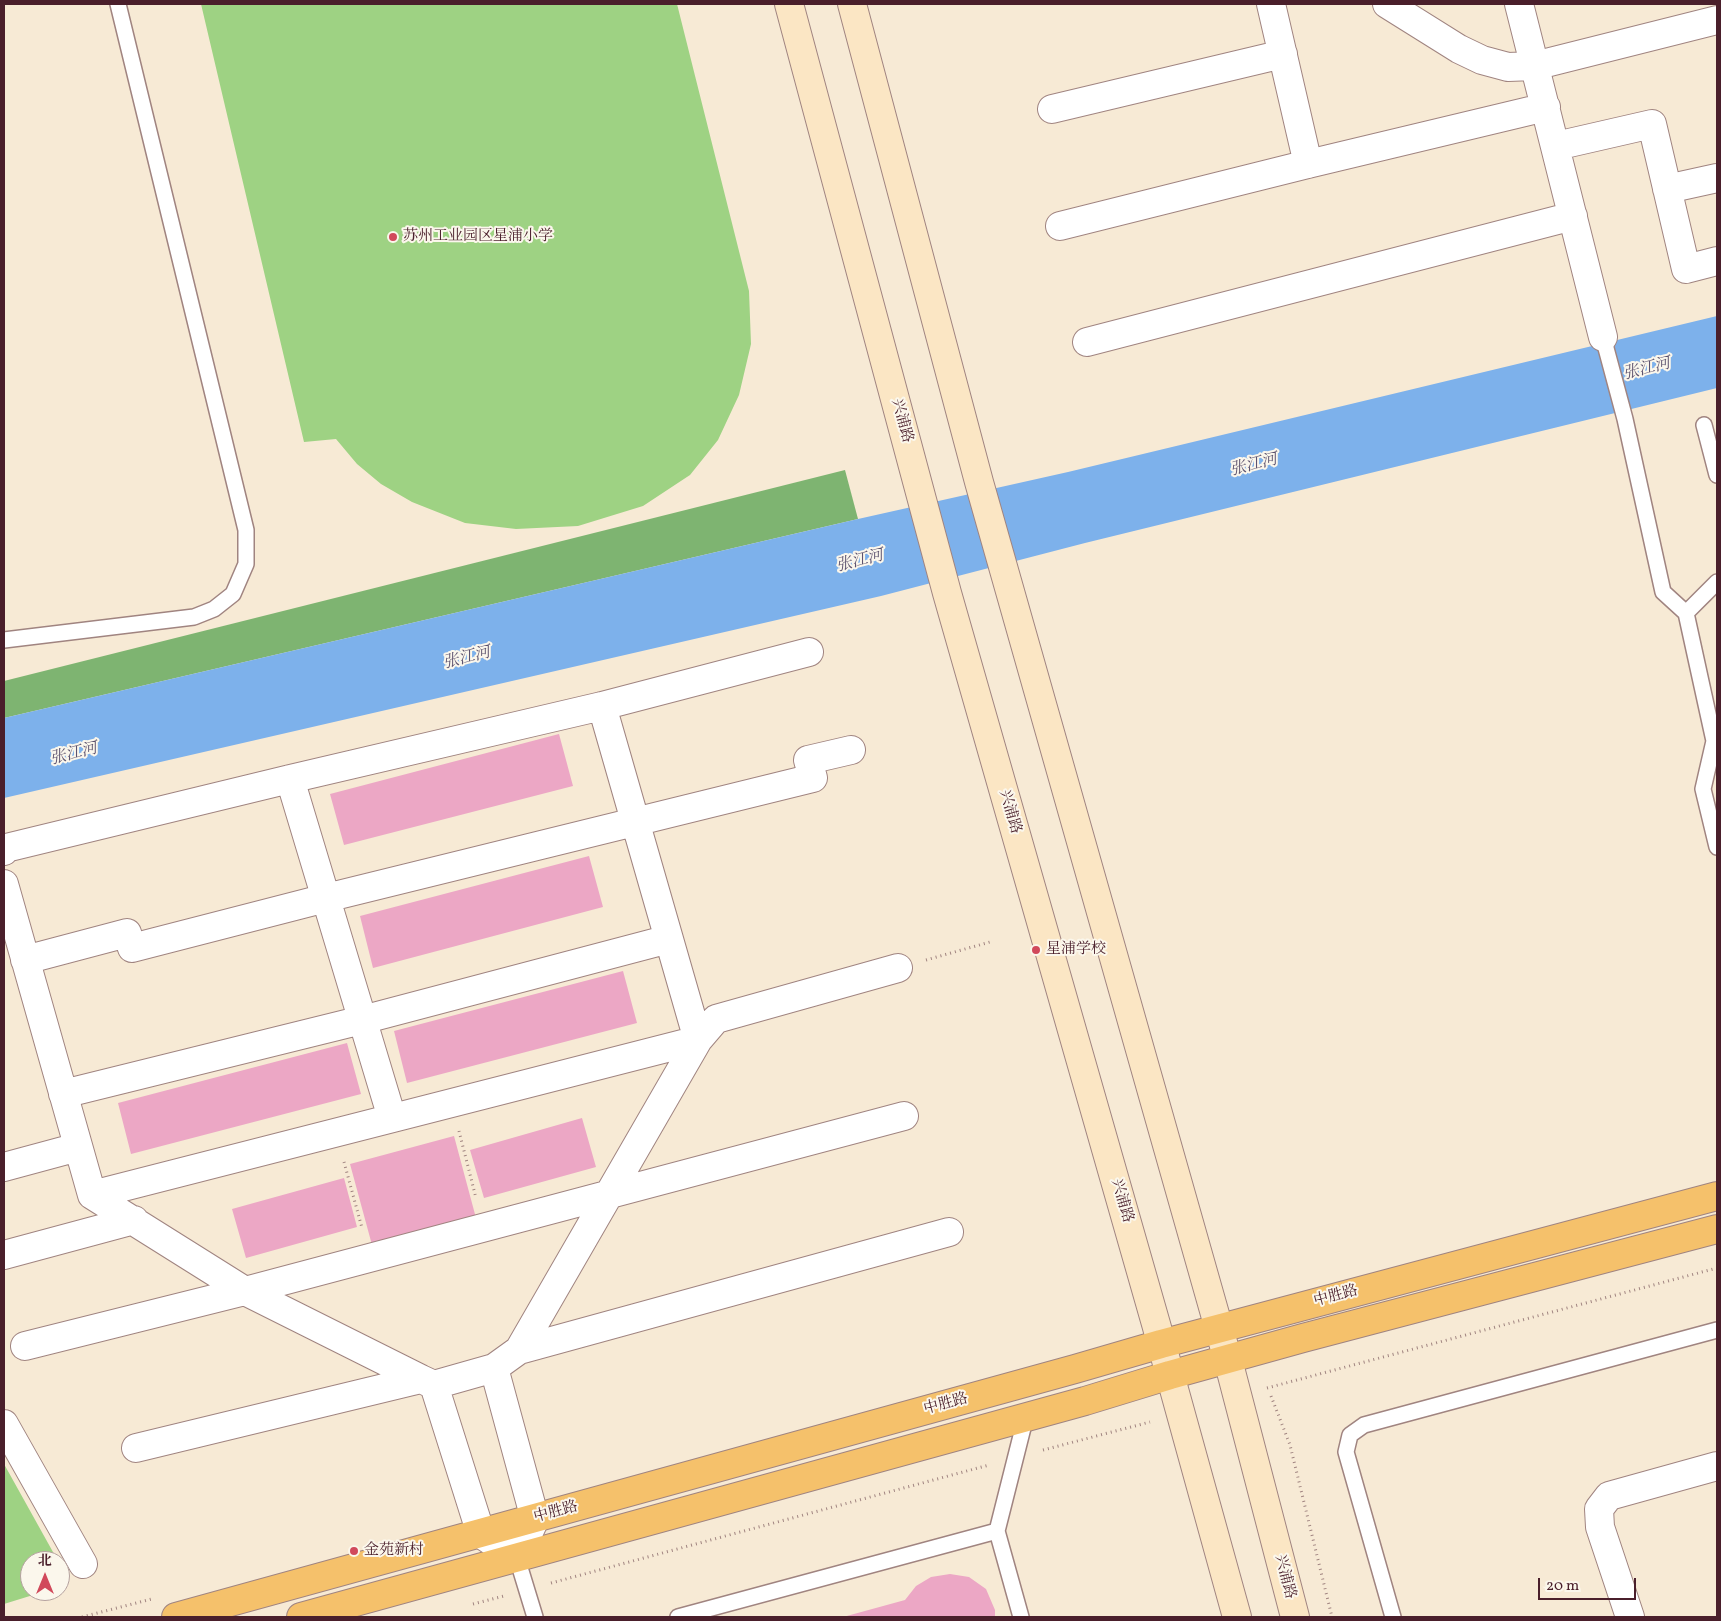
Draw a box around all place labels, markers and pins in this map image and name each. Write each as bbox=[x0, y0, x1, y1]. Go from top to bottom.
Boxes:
place label: 苏州工业园区星浦小学 bbox=[403, 228, 553, 246]
marker: 苏州工业园区星浦小学 bbox=[387, 231, 399, 243]
place label: 星浦学校 bbox=[1046, 941, 1106, 959]
marker: 星浦学校 bbox=[1030, 944, 1042, 956]
place label: 金苑新村 bbox=[364, 1542, 424, 1560]
marker: 金苑新村 bbox=[348, 1545, 360, 1557]

